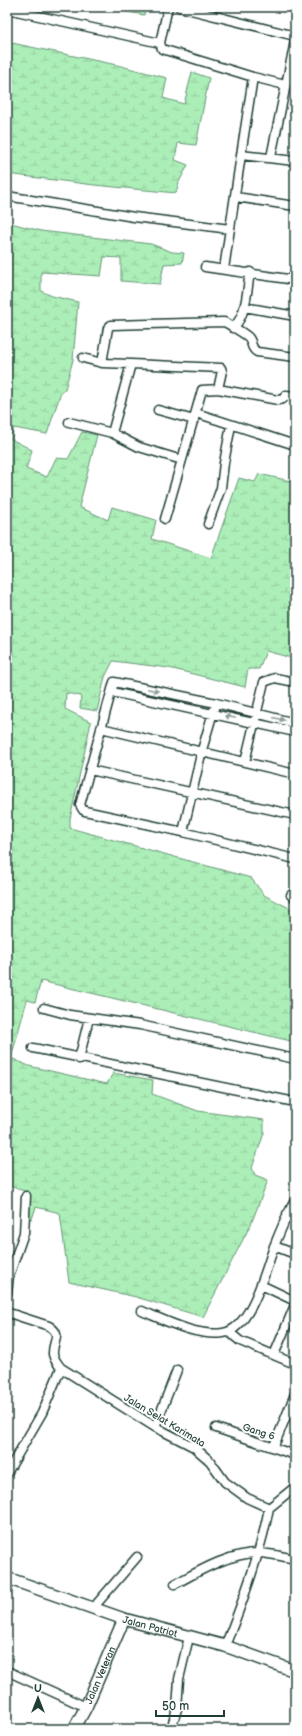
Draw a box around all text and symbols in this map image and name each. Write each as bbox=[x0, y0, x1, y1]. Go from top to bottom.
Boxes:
one-way arrow bbox=[146, 687, 159, 693]
one-way arrow bbox=[224, 713, 236, 719]
one-way arrow bbox=[273, 716, 285, 722]
street label: Jalan Selat Karimata bbox=[122, 1392, 208, 1450]
street label: Gang 6 bbox=[241, 1421, 276, 1443]
street label: Jalan Patriot bbox=[121, 1614, 179, 1640]
street label: Jalan Veteran bbox=[83, 1644, 119, 1706]
north arrow bbox=[18, 1678, 58, 1718]
text: U bbox=[34, 1682, 42, 1695]
scale bar bbox=[156, 1692, 224, 1718]
text: 50 m bbox=[162, 1699, 189, 1714]

